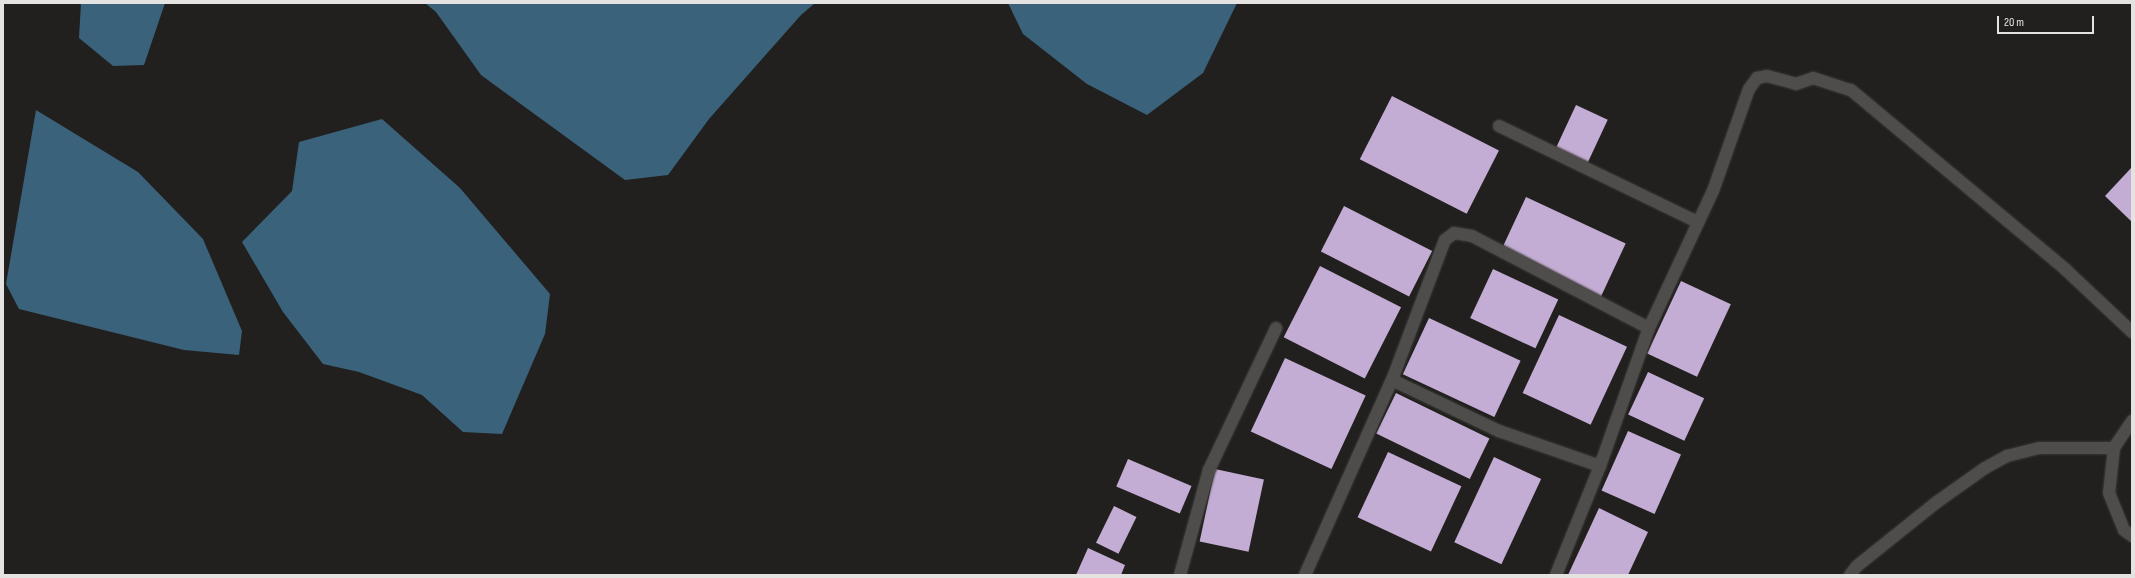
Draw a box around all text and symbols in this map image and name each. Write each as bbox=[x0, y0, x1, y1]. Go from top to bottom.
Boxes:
scale bar bbox=[1999, 8, 2096, 34]
text: 20 m bbox=[2004, 15, 2024, 30]

